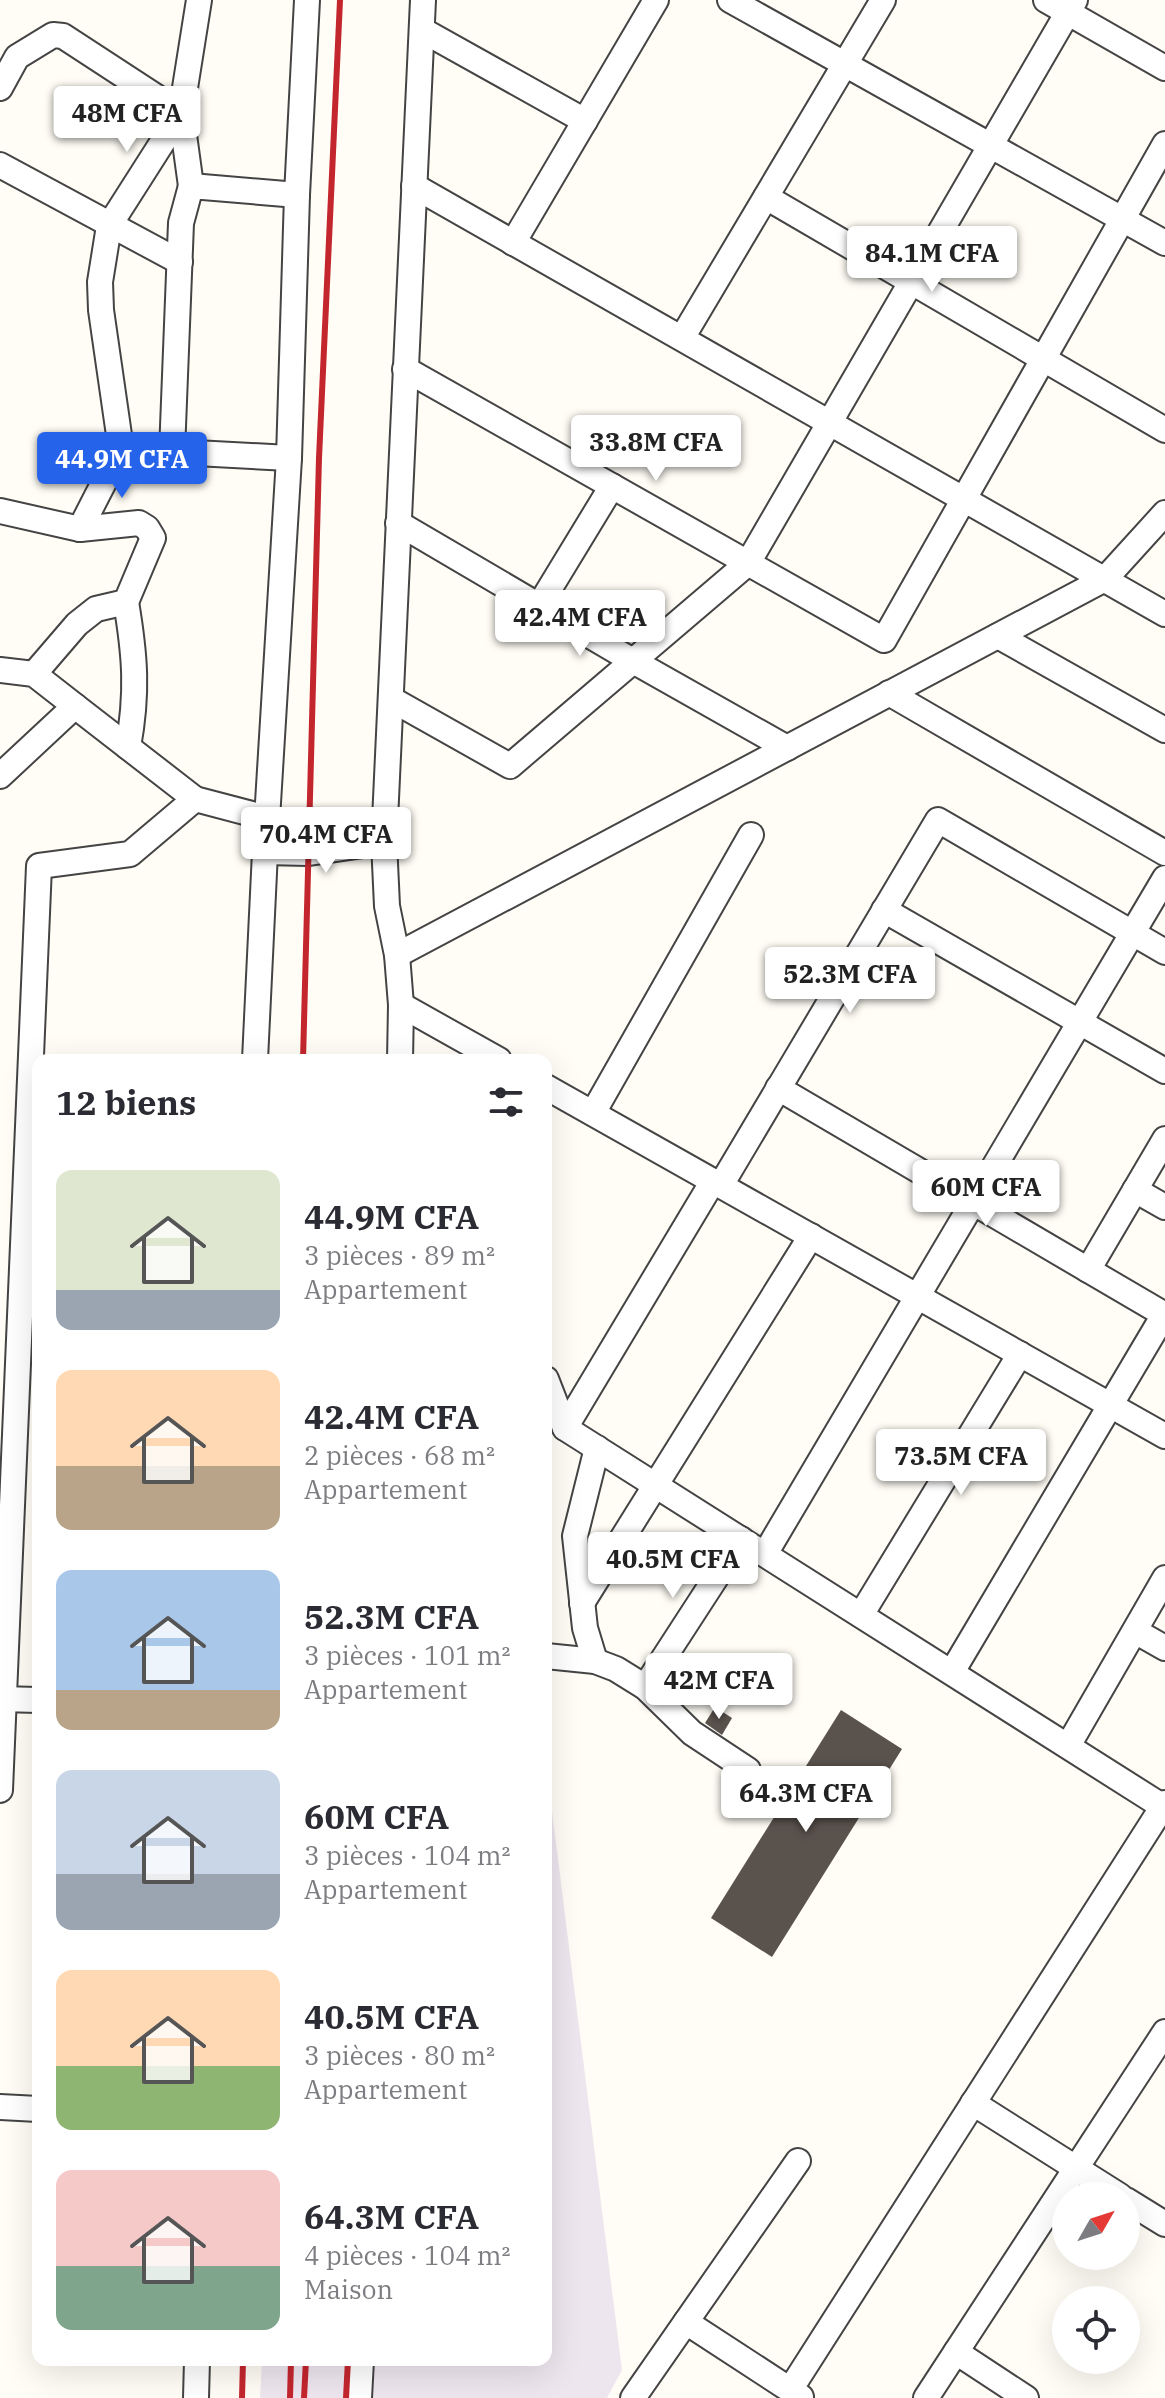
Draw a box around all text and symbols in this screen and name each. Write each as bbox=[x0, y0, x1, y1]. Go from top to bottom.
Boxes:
pin: 48M CFA bbox=[53, 86, 201, 154]
text: 48M CFA bbox=[72, 95, 182, 129]
pin: 84.1M CFA bbox=[840, 226, 1024, 294]
text: 84.1M CFA bbox=[865, 235, 999, 269]
pin: 33.8M CFA bbox=[564, 415, 748, 483]
text: 33.8M CFA bbox=[589, 424, 723, 458]
pin: 44.9M CFA bbox=[30, 432, 214, 500]
text: 44.9M CFA bbox=[55, 441, 189, 475]
pin: 42.4M CFA bbox=[488, 590, 672, 658]
text: 42.4M CFA bbox=[513, 599, 647, 633]
pin: 70.4M CFA bbox=[234, 807, 418, 875]
text: 70.4M CFA bbox=[259, 816, 393, 850]
pin: 52.3M CFA bbox=[758, 947, 942, 1015]
text: 52.3M CFA bbox=[783, 956, 917, 990]
text: 12 biens bbox=[56, 1080, 196, 1124]
icon: filters bbox=[484, 1080, 528, 1124]
pin: 60M CFA bbox=[912, 1160, 1060, 1228]
text: 60M CFA bbox=[931, 1169, 1041, 1203]
text: 44.9M CFA bbox=[304, 1194, 479, 1238]
icon: home bbox=[120, 1202, 216, 1298]
text: 3 pièces · 89 m² bbox=[304, 1238, 495, 1272]
text: Appartement bbox=[304, 1272, 467, 1306]
text: 42.4M CFA bbox=[304, 1394, 479, 1438]
icon: home bbox=[120, 1402, 216, 1498]
pin: 73.5M CFA bbox=[869, 1429, 1053, 1497]
text: 2 pièces · 68 m² bbox=[304, 1438, 495, 1472]
text: 73.5M CFA bbox=[894, 1438, 1028, 1472]
text: Appartement bbox=[304, 1472, 467, 1506]
pin: 40.5M CFA bbox=[581, 1532, 765, 1600]
text: 40.5M CFA bbox=[606, 1541, 740, 1575]
text: 52.3M CFA bbox=[304, 1594, 479, 1638]
icon: home bbox=[120, 1602, 216, 1698]
text: 3 pièces · 101 m² bbox=[304, 1638, 511, 1672]
pin: 42M CFA bbox=[645, 1653, 793, 1721]
text: 42M CFA bbox=[664, 1662, 774, 1696]
text: Appartement bbox=[304, 1672, 467, 1706]
pin: 64.3M CFA bbox=[714, 1766, 898, 1834]
text: 64.3M CFA bbox=[739, 1775, 873, 1809]
text: 60M CFA bbox=[304, 1794, 449, 1838]
icon: home bbox=[120, 1802, 216, 1898]
text: 3 pièces · 104 m² bbox=[304, 1838, 511, 1872]
text: Appartement bbox=[304, 1872, 467, 1906]
text: 40.5M CFA bbox=[304, 1994, 479, 2038]
icon: home bbox=[120, 2002, 216, 2098]
text: 3 pièces · 80 m² bbox=[304, 2038, 495, 2072]
text: Appartement bbox=[304, 2072, 467, 2106]
north arrow bbox=[1052, 2182, 1140, 2270]
map controls bbox=[1052, 2182, 1140, 2374]
text: 64.3M CFA bbox=[304, 2194, 479, 2238]
icon: home bbox=[120, 2202, 216, 2298]
text: 4 pièces · 104 m² bbox=[304, 2238, 511, 2272]
text: Maison bbox=[304, 2272, 393, 2306]
button: locate bbox=[1052, 2286, 1140, 2374]

